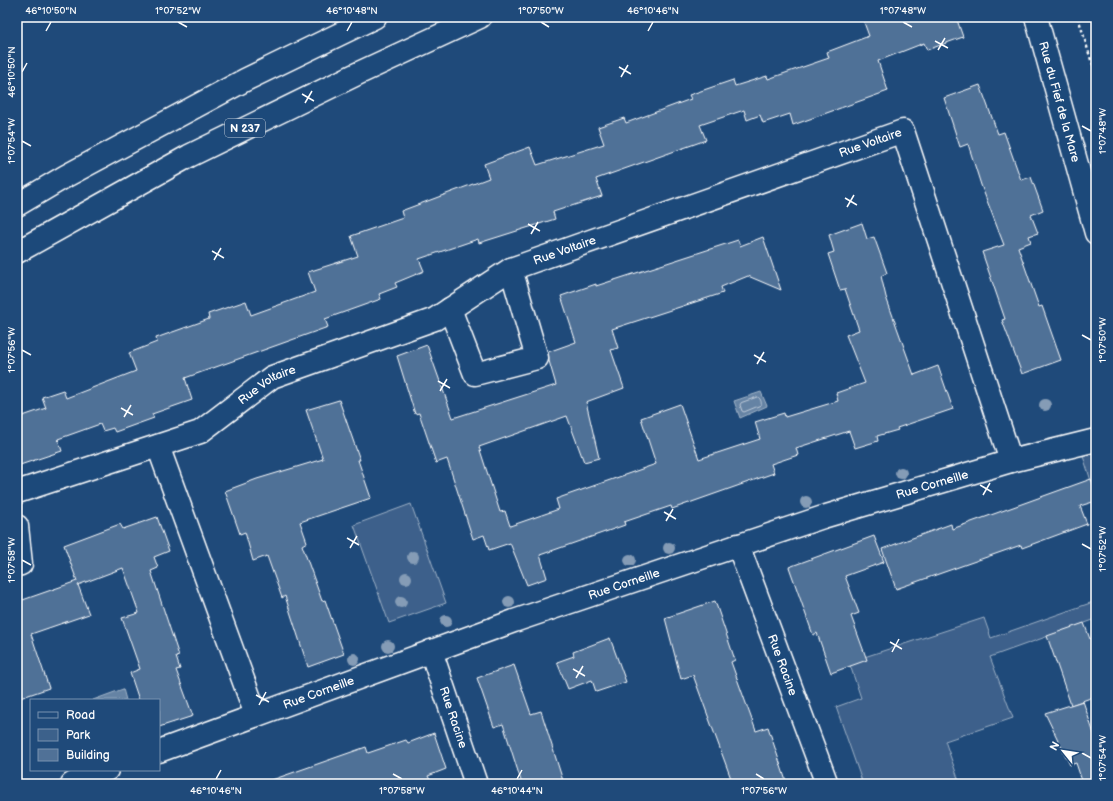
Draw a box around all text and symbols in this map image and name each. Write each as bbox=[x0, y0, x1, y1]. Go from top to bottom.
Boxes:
text: 46°10'50"N bbox=[25, 5, 77, 17]
text: 1°07'52"W bbox=[155, 5, 201, 17]
text: 46°10'48"N bbox=[326, 5, 378, 17]
text: 1°07'50"W bbox=[518, 5, 564, 17]
text: 46°10'46"N bbox=[627, 5, 679, 17]
text: 1°07'48"W bbox=[880, 5, 926, 17]
street label: Rue du Fief de la Mare bbox=[1035, 40, 1083, 164]
text: 46°10'50"N bbox=[6, 46, 18, 98]
text: 1°07'48"W bbox=[1097, 108, 1109, 154]
text: 1°07'54"W bbox=[6, 118, 18, 164]
road number: N 237 bbox=[225, 119, 265, 137]
street label: Rue Voltaire bbox=[837, 125, 904, 161]
street label: Rue Voltaire bbox=[531, 233, 598, 269]
text: 1°07'50"W bbox=[1097, 317, 1109, 363]
text: 1°07'56"W bbox=[6, 327, 18, 373]
street label: Rue Voltaire bbox=[235, 362, 298, 408]
street label: Rue Corneille bbox=[894, 467, 970, 503]
text: 1°07'52"W bbox=[1097, 526, 1109, 572]
text: 1°07'58"W bbox=[6, 537, 18, 583]
street label: Rue Corneille bbox=[586, 566, 662, 603]
street label: Rue Racine bbox=[764, 632, 800, 698]
street label: Rue Corneille bbox=[281, 673, 356, 713]
street label: Rue Racine bbox=[436, 685, 470, 750]
legend bbox=[30, 699, 160, 771]
text: Road bbox=[66, 708, 95, 723]
text: Park bbox=[66, 728, 90, 743]
north arrow bbox=[1043, 731, 1083, 771]
text: 1°07'54"W bbox=[1097, 735, 1109, 781]
text: N bbox=[1047, 739, 1062, 753]
text: Building bbox=[66, 748, 110, 763]
text: 46°10'46"N bbox=[190, 785, 242, 797]
text: 1°07'58"W bbox=[379, 785, 425, 797]
text: 46°10'44"N bbox=[491, 785, 543, 797]
text: 1°07'56"W bbox=[741, 785, 787, 797]

